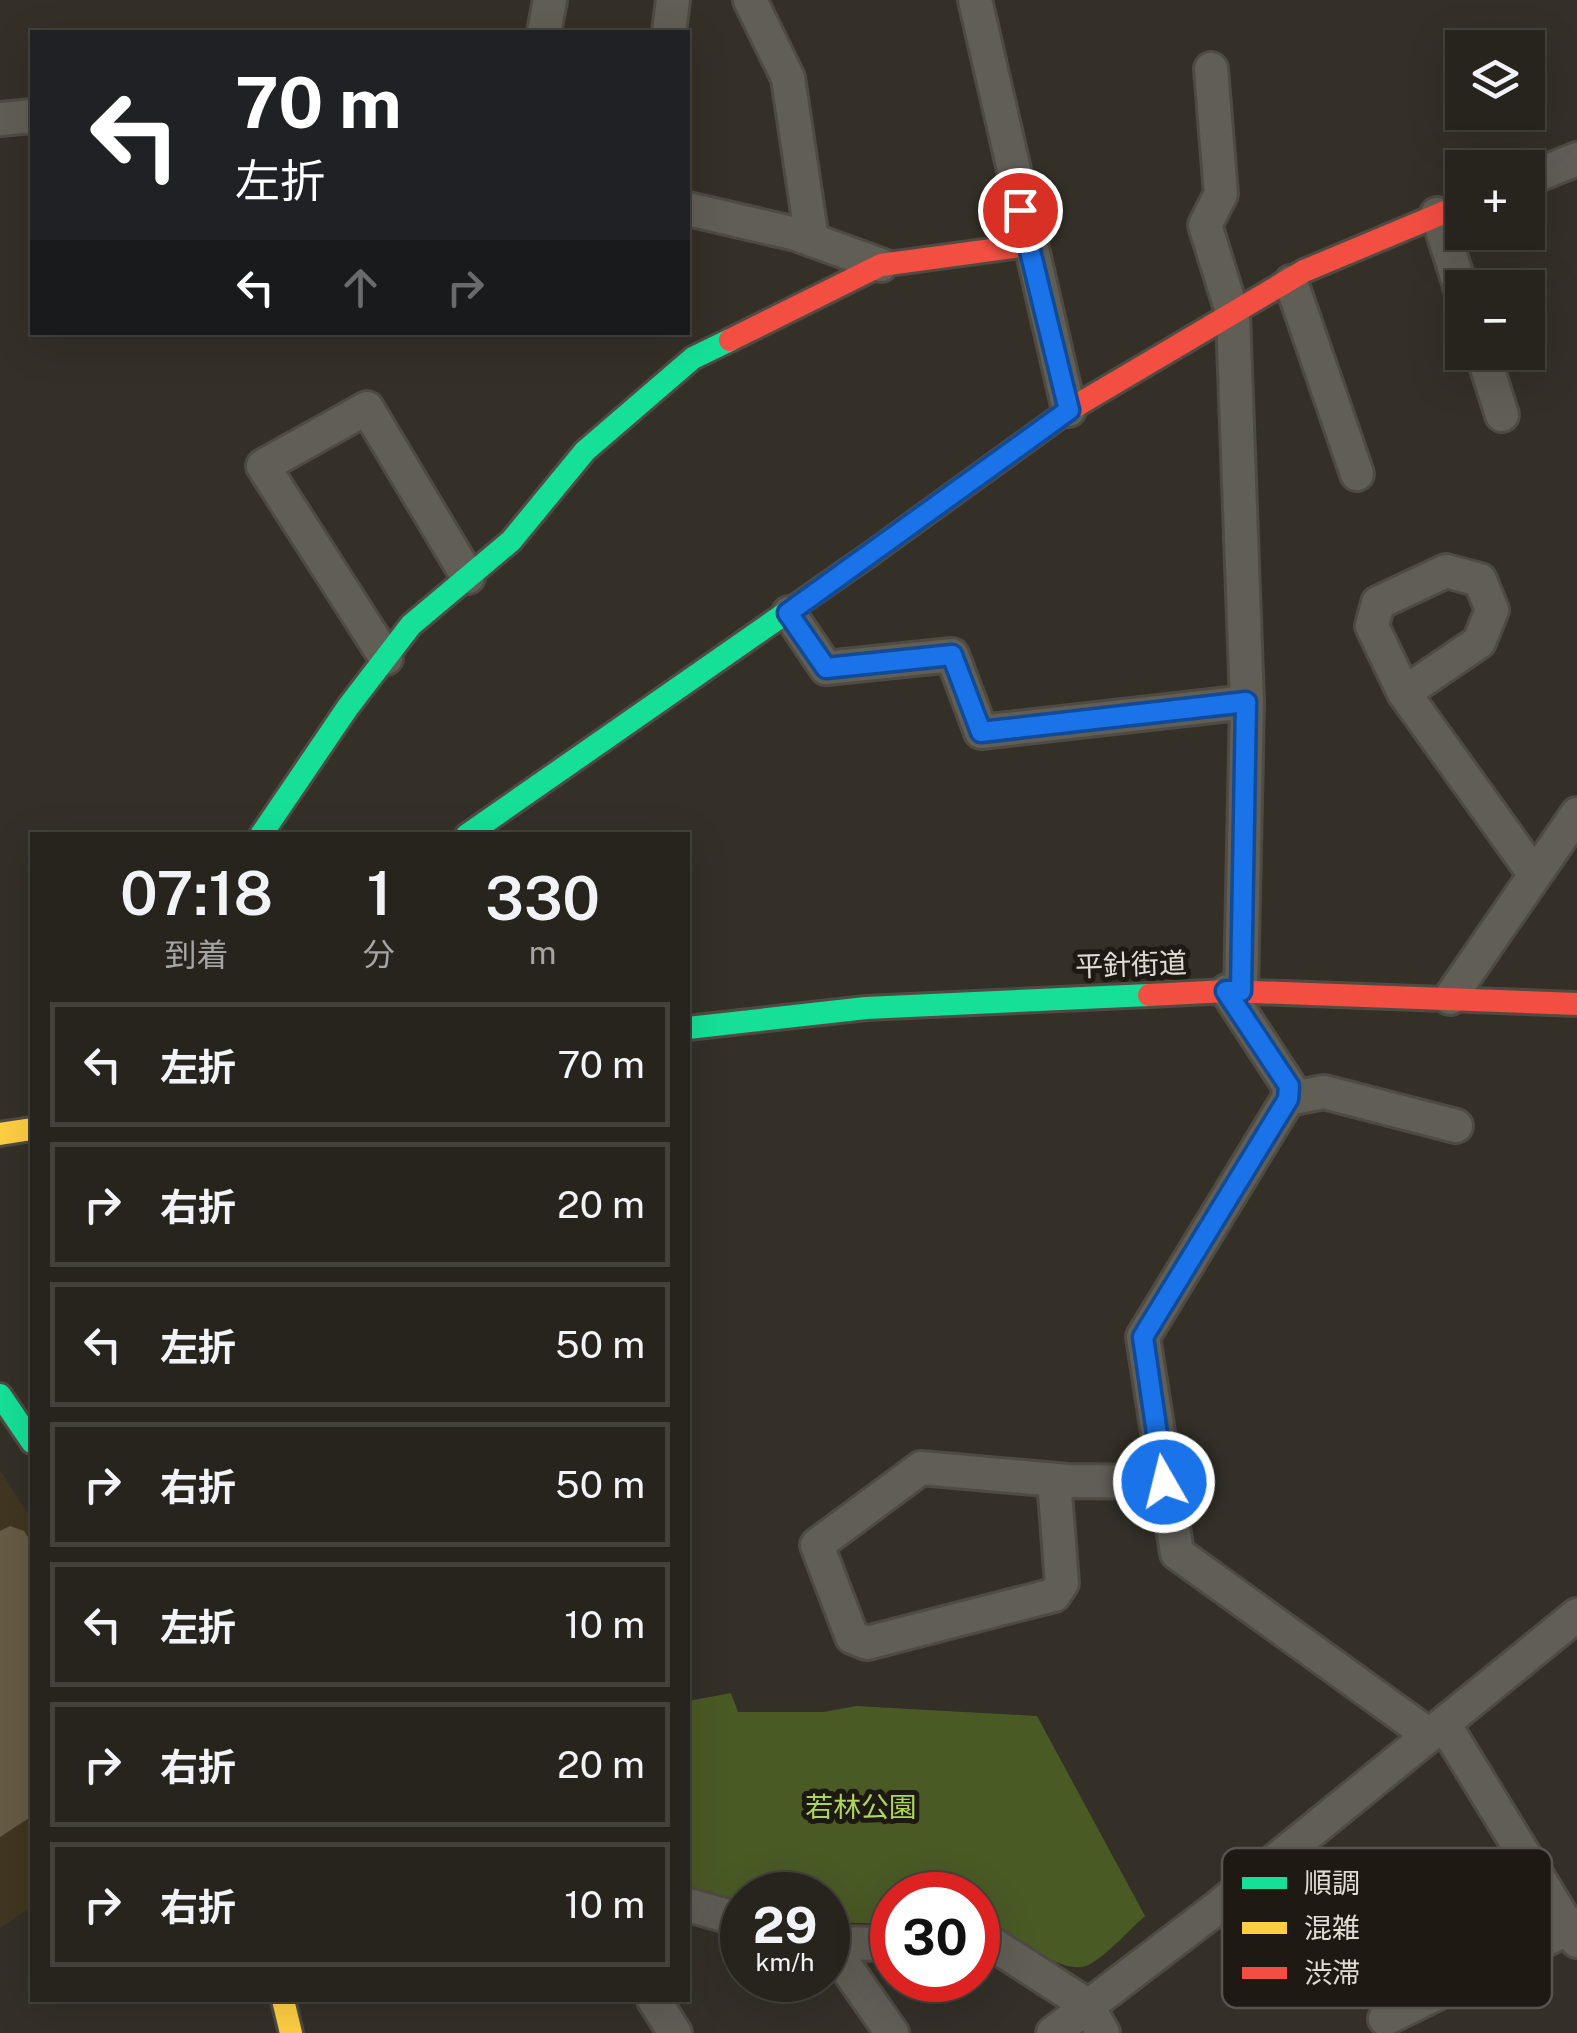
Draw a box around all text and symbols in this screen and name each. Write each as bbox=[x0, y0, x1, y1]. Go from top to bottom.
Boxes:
map controls bbox=[1445, 30, 1545, 370]
button: layers bbox=[1445, 30, 1545, 130]
text: 70 m bbox=[235, 61, 402, 144]
icon: left bbox=[70, 70, 200, 200]
button: + bbox=[1445, 150, 1545, 250]
text: 左折 bbox=[235, 154, 325, 207]
pin bbox=[978, 168, 1063, 253]
icon: arrive bbox=[993, 183, 1048, 238]
icon: left bbox=[228, 260, 283, 315]
icon: ahead bbox=[333, 260, 388, 315]
icon: right bbox=[438, 260, 493, 315]
button: − bbox=[1445, 270, 1545, 370]
text: 07:18 bbox=[120, 858, 273, 929]
text: 1 bbox=[367, 858, 392, 929]
text: 330 bbox=[485, 863, 600, 934]
text: m bbox=[529, 934, 556, 971]
text: 到着 bbox=[165, 936, 229, 973]
text: 分 bbox=[363, 936, 395, 973]
street label: 平針街道 bbox=[1074, 946, 1188, 982]
icon: left bbox=[75, 1037, 130, 1092]
text: 70 m bbox=[558, 1042, 645, 1087]
text: 左折 bbox=[160, 1045, 236, 1090]
icon: right bbox=[75, 1177, 130, 1232]
text: 20 m bbox=[557, 1182, 645, 1227]
text: 右折 bbox=[160, 1185, 236, 1230]
icon: left bbox=[75, 1317, 130, 1372]
text: 50 m bbox=[555, 1322, 645, 1367]
text: 左折 bbox=[160, 1325, 236, 1370]
position arrow bbox=[1112, 1430, 1216, 1534]
icon: right bbox=[75, 1457, 130, 1512]
text: 50 m bbox=[555, 1462, 645, 1507]
text: 右折 bbox=[160, 1465, 236, 1510]
icon: left bbox=[75, 1597, 130, 1652]
text: 10 m bbox=[564, 1602, 645, 1647]
text: 左折 bbox=[160, 1605, 236, 1650]
icon: right bbox=[75, 1737, 130, 1792]
text: 20 m bbox=[557, 1742, 645, 1787]
text: 右折 bbox=[160, 1745, 236, 1790]
park label: 若林公園 bbox=[805, 1790, 917, 1823]
legend bbox=[1222, 1848, 1552, 2008]
text: 順調 bbox=[1304, 1866, 1360, 1899]
speed limit sign: 30 bbox=[870, 1872, 1000, 2002]
icon: right bbox=[75, 1877, 130, 1932]
text: 10 m bbox=[564, 1882, 645, 1927]
text: 右折 bbox=[160, 1885, 236, 1930]
text: 29 bbox=[753, 1895, 817, 1954]
text: 混雑 bbox=[1304, 1911, 1360, 1944]
text: km/h bbox=[756, 1947, 814, 1977]
text: 渋滞 bbox=[1304, 1956, 1360, 1989]

